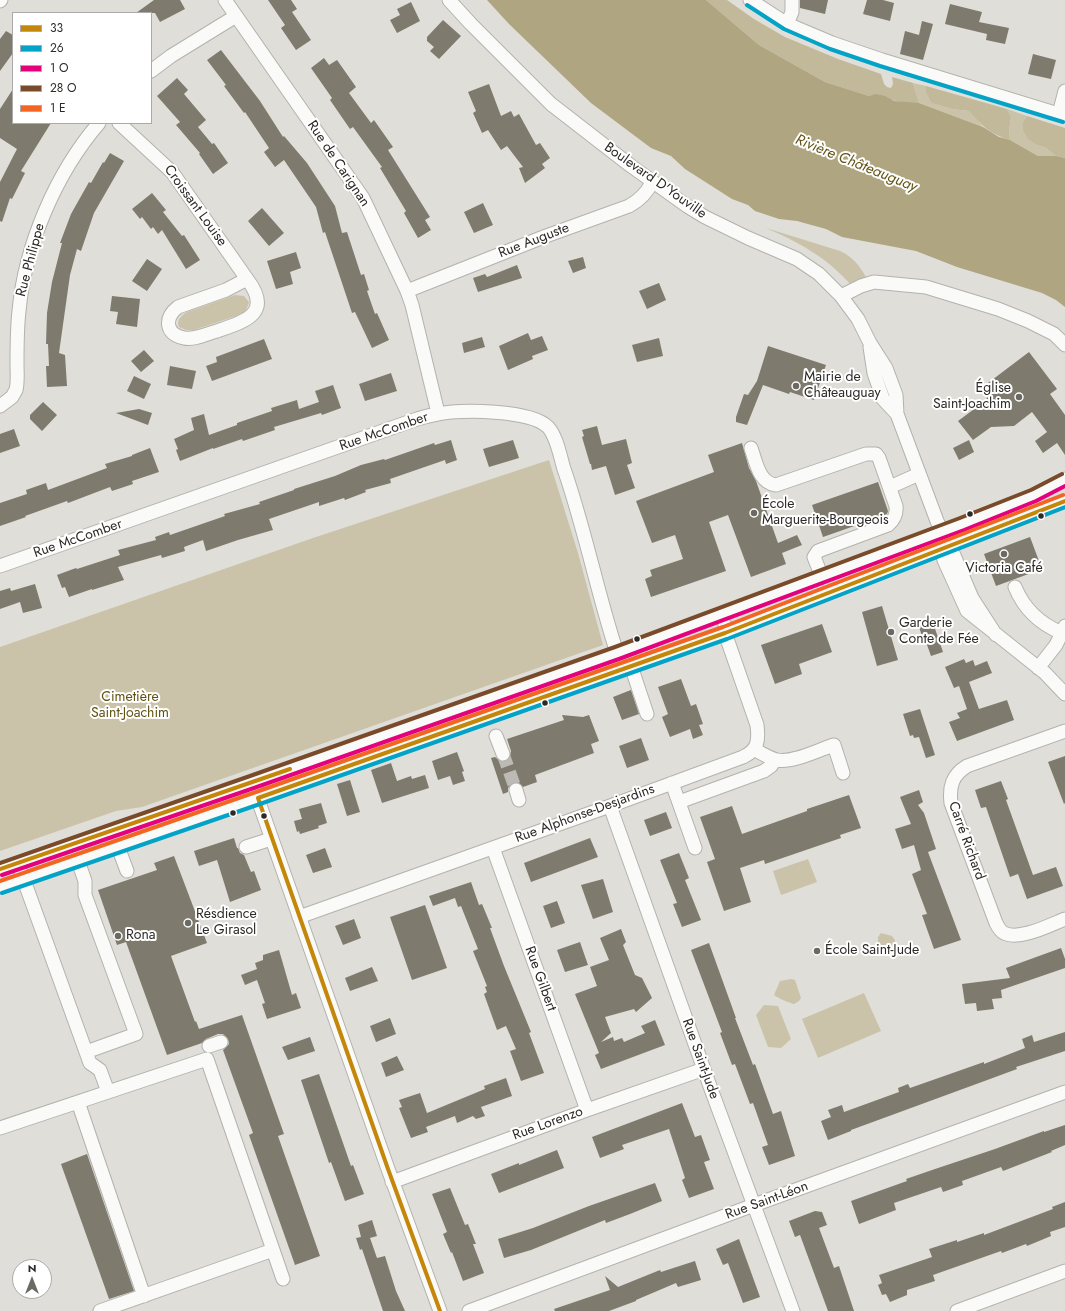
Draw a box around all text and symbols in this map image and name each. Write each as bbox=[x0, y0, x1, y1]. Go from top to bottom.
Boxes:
legend bbox=[12, 12, 152, 124]
text: 33 bbox=[50, 19, 63, 37]
text: 26 bbox=[50, 39, 64, 57]
text: 1 O bbox=[50, 59, 68, 77]
text: 28 O bbox=[50, 79, 76, 97]
text: 1 E bbox=[50, 99, 66, 117]
street label: Rue de Carignan bbox=[303, 118, 373, 210]
water label: Rivière Châteauguay bbox=[792, 131, 920, 197]
street label: Boulevard D'Youville bbox=[600, 139, 710, 223]
street label: Croissant Louise bbox=[160, 162, 230, 250]
street label: Rue Auguste bbox=[496, 220, 572, 262]
street label: Rue Philippe bbox=[13, 221, 49, 299]
place label: Mairie de Châteauguay bbox=[804, 370, 881, 402]
marker: Mairie de Châteauguay bbox=[791, 381, 801, 391]
place label: Église Saint-Joachim bbox=[933, 381, 1011, 414]
marker: Église Saint-Joachim bbox=[1014, 392, 1024, 402]
street label: Rue McComber bbox=[337, 409, 431, 455]
place label: École Marguerite-Bourgeois bbox=[762, 497, 889, 530]
marker: École Marguerite-Bourgeois bbox=[749, 508, 759, 518]
unlabelled marker bbox=[965, 509, 975, 519]
unlabelled marker bbox=[1036, 511, 1046, 521]
street label: Rue McComber bbox=[31, 516, 125, 562]
marker: Victoria Café bbox=[999, 549, 1009, 559]
place label: Victoria Café bbox=[965, 561, 1043, 577]
place label: Garderie Conte de Fée bbox=[899, 616, 979, 648]
marker: Garderie Conte de Fée bbox=[886, 627, 896, 637]
unlabelled marker bbox=[632, 634, 642, 644]
park label: Cimetière Saint-Joachim bbox=[91, 690, 169, 722]
unlabelled marker bbox=[540, 698, 550, 708]
street label: Rue Alphonse-Desjardins bbox=[513, 781, 657, 847]
street label: Carré Richard bbox=[944, 800, 988, 882]
unlabelled marker bbox=[228, 808, 238, 818]
unlabelled marker bbox=[259, 811, 269, 821]
place label: Résdience Le Girasol bbox=[196, 907, 257, 940]
marker: Résdience Le Girasol bbox=[183, 918, 193, 928]
place label: Rona bbox=[126, 928, 156, 944]
marker: Rona bbox=[113, 931, 123, 941]
place label: École Saint-Jude bbox=[825, 943, 919, 959]
street label: Rue Gilbert bbox=[521, 944, 559, 1014]
marker: École Saint-Jude bbox=[812, 946, 822, 956]
street label: Rue Saint-Jude bbox=[678, 1017, 722, 1101]
street label: Rue Lorenzo bbox=[511, 1104, 585, 1144]
street label: Rue Saint-Léon bbox=[723, 1178, 811, 1224]
north arrow bbox=[12, 1259, 52, 1299]
text: N bbox=[28, 1260, 36, 1276]

